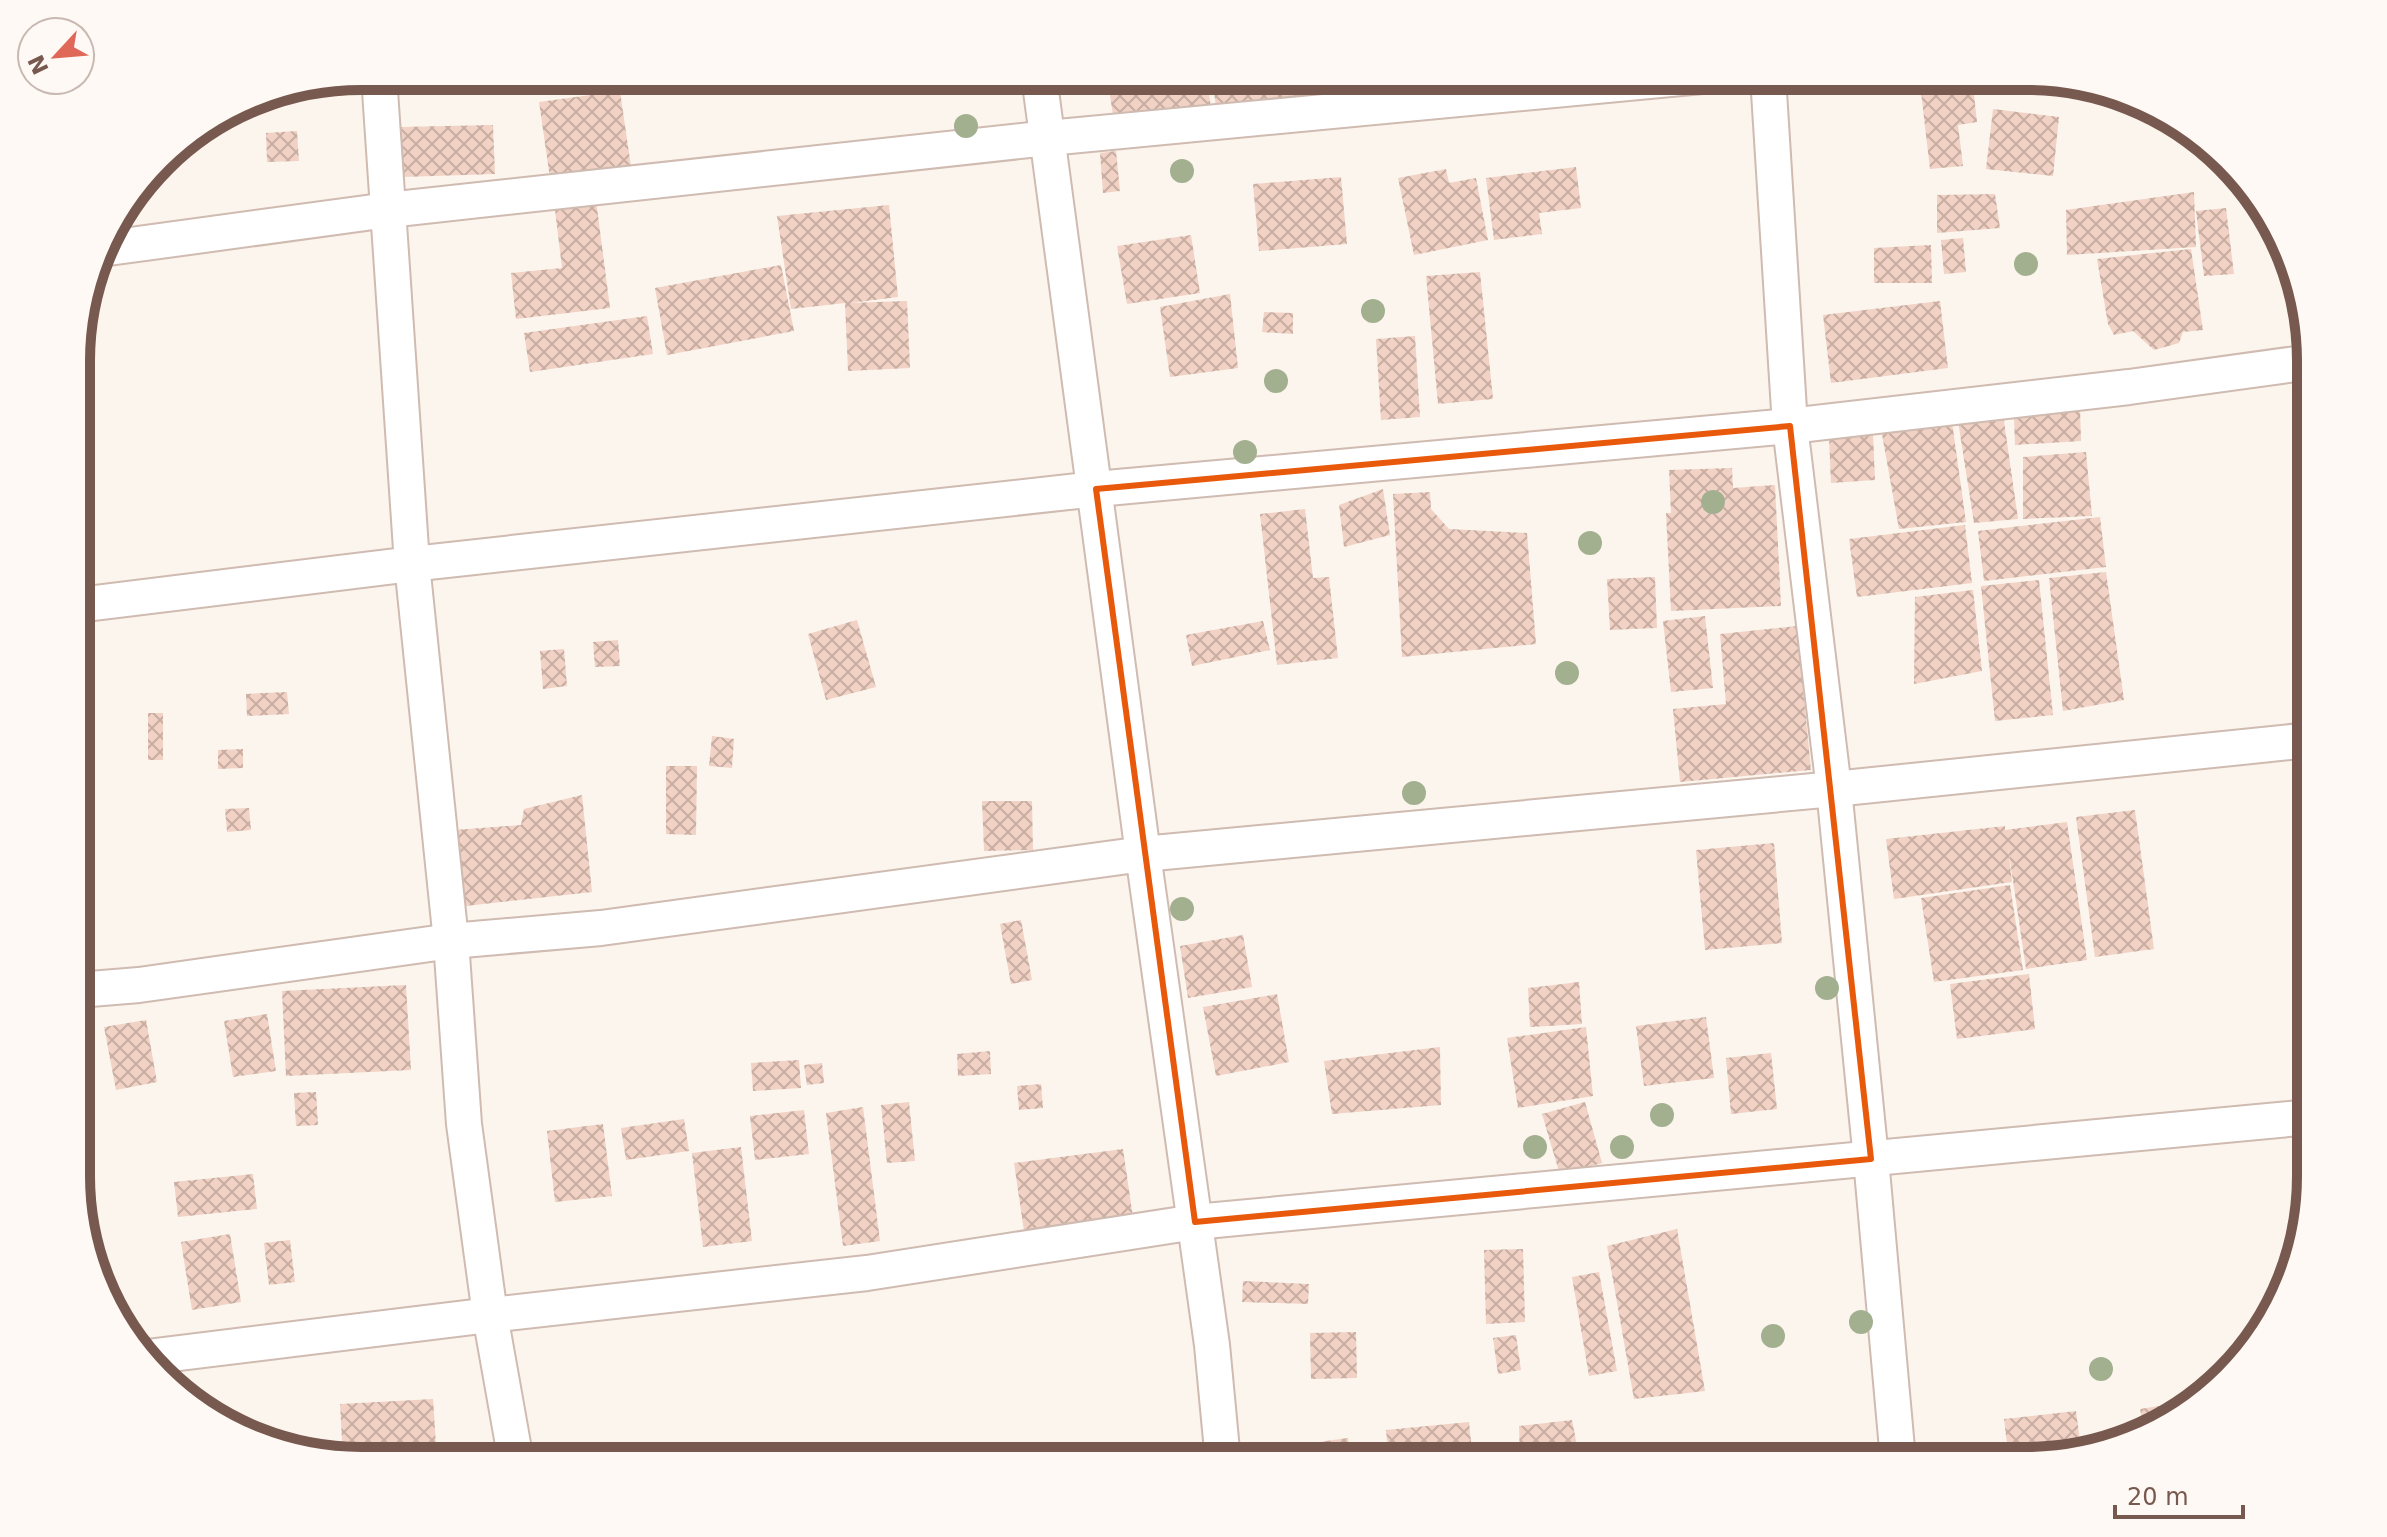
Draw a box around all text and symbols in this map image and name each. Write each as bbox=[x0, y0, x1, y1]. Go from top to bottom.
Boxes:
north arrow bbox=[16, 16, 96, 96]
text: N bbox=[23, 51, 54, 78]
scale bar bbox=[2115, 1469, 2243, 1519]
text: 20 m bbox=[2127, 1483, 2189, 1511]

